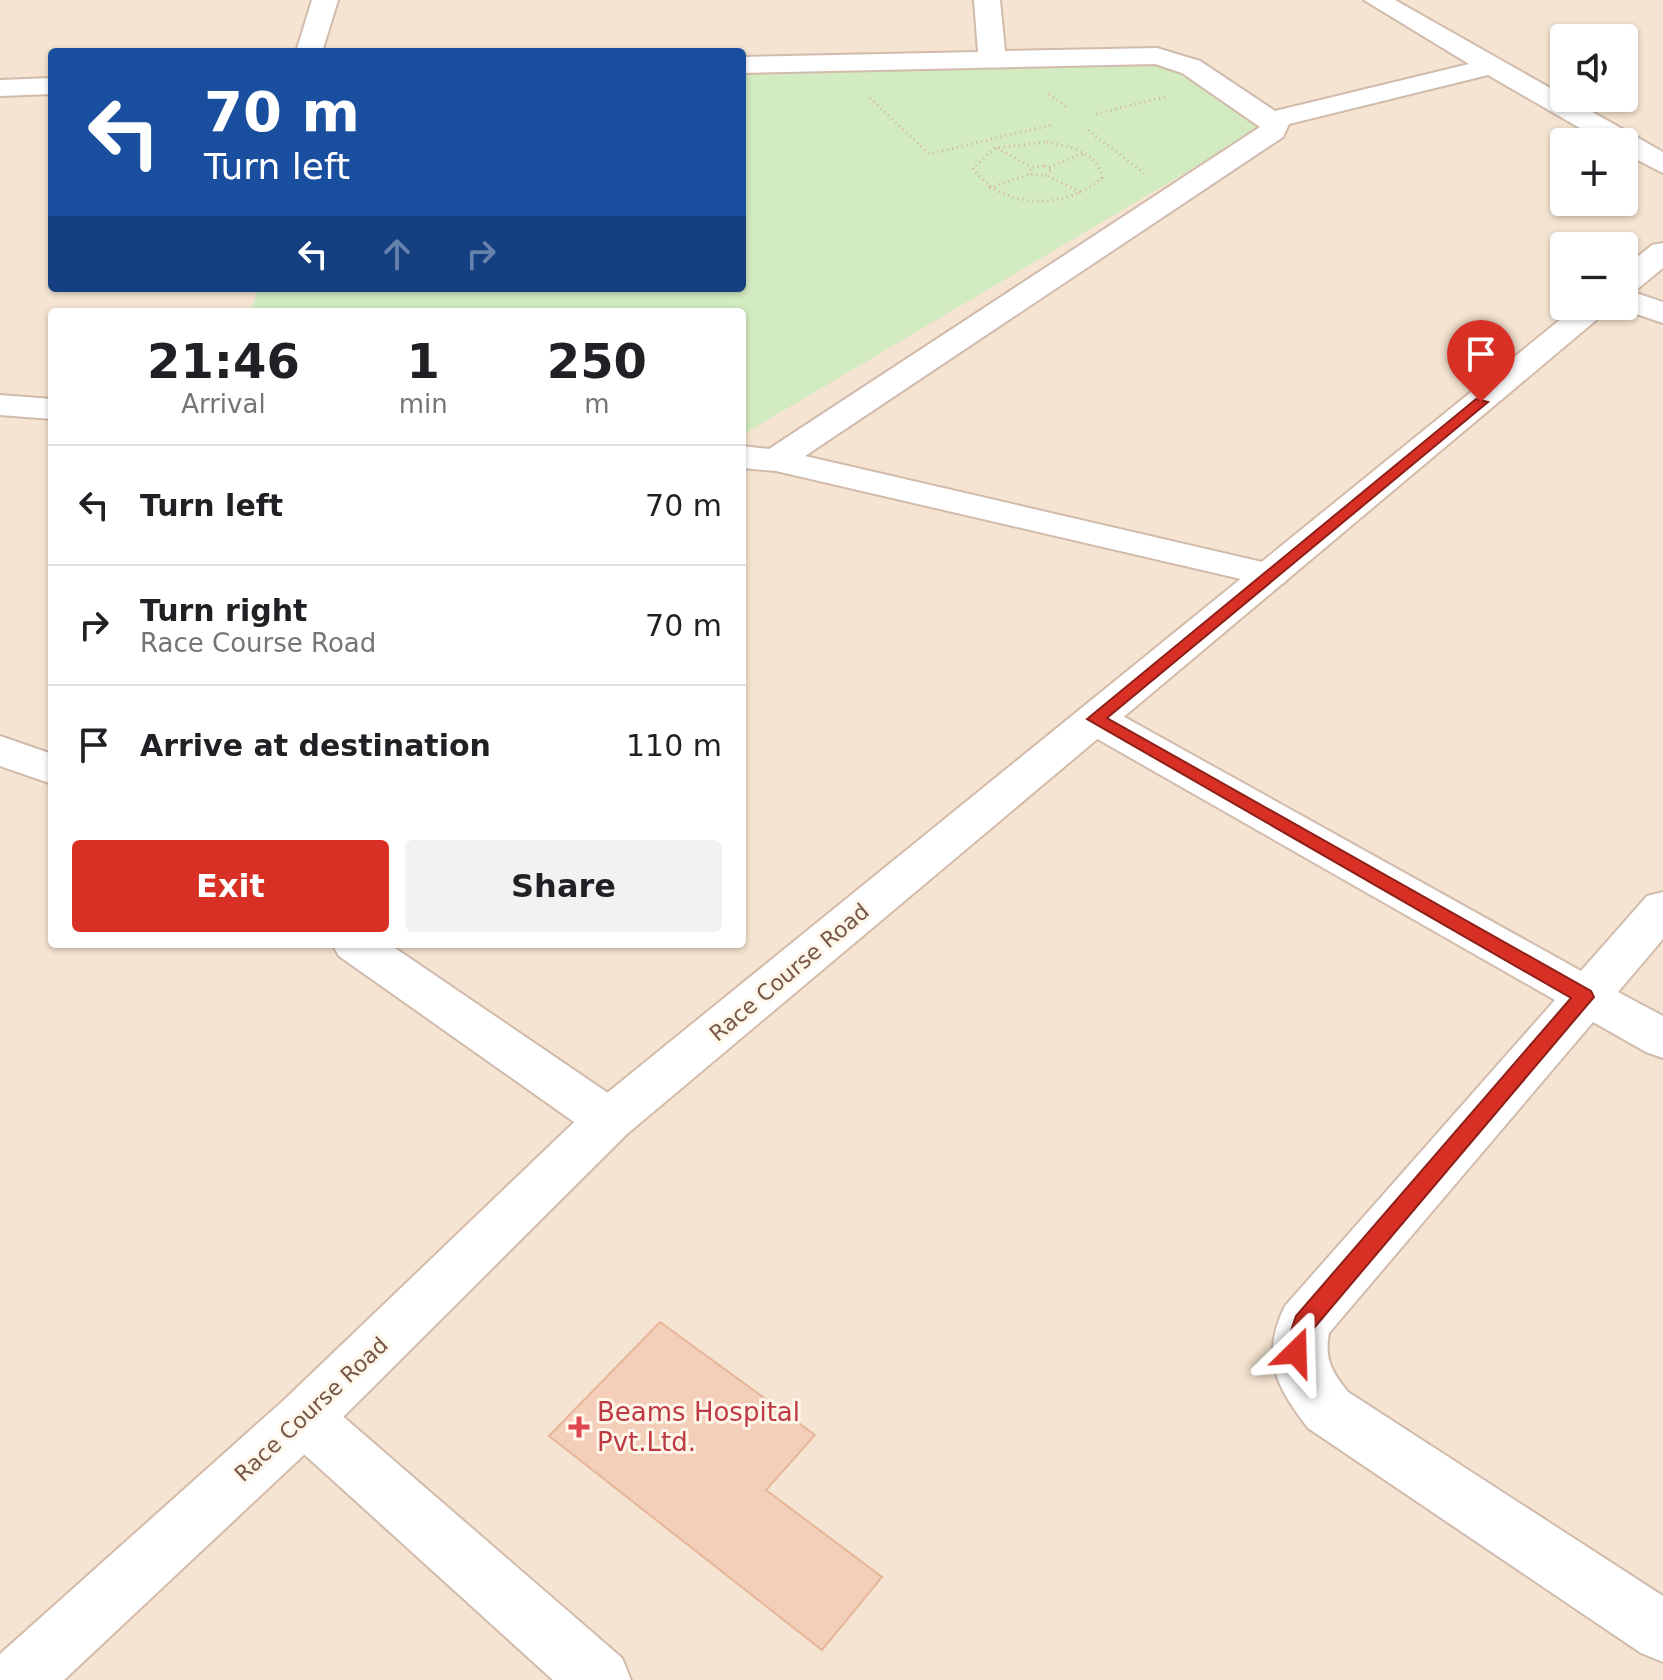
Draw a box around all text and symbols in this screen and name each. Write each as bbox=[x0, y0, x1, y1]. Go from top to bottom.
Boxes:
map controls bbox=[1550, 24, 1638, 320]
button: sound bbox=[1550, 24, 1638, 112]
text: 70 m bbox=[204, 79, 360, 144]
icon: left bbox=[72, 80, 176, 184]
button: + bbox=[1550, 128, 1638, 216]
text: Turn left bbox=[204, 146, 350, 187]
icon: left bbox=[291, 232, 335, 276]
icon: ahead bbox=[375, 232, 419, 276]
icon: right bbox=[459, 232, 503, 276]
button: − bbox=[1550, 232, 1638, 320]
pin bbox=[1447, 320, 1515, 402]
icon: arrive bbox=[1459, 332, 1503, 376]
text: 21:46 bbox=[147, 333, 300, 389]
text: 1 bbox=[407, 333, 440, 389]
text: 250 bbox=[547, 333, 647, 389]
text: Arrival bbox=[181, 389, 266, 419]
text: min bbox=[399, 389, 448, 419]
text: m bbox=[584, 389, 610, 419]
icon: left bbox=[72, 483, 116, 527]
text: Turn left bbox=[140, 488, 283, 523]
text: 70 m bbox=[645, 488, 722, 523]
text: Turn right bbox=[140, 593, 307, 628]
icon: right bbox=[72, 603, 116, 647]
text: 70 m bbox=[645, 608, 722, 643]
text: Race Course Road bbox=[140, 628, 376, 658]
icon: arrive bbox=[72, 723, 116, 767]
text: Arrive at destination bbox=[140, 728, 491, 763]
text: 110 m bbox=[626, 728, 722, 763]
button: Exit bbox=[72, 840, 389, 932]
button: Share bbox=[405, 840, 722, 932]
street label: Race Course Road bbox=[705, 899, 874, 1046]
position arrow bbox=[1254, 1310, 1338, 1394]
street label: Race Course Road bbox=[230, 1332, 393, 1487]
place label: Beams Hospital Pvt.Ltd. bbox=[597, 1397, 800, 1457]
marker: Beams Hospital Pvt.Ltd. bbox=[568, 1416, 590, 1438]

